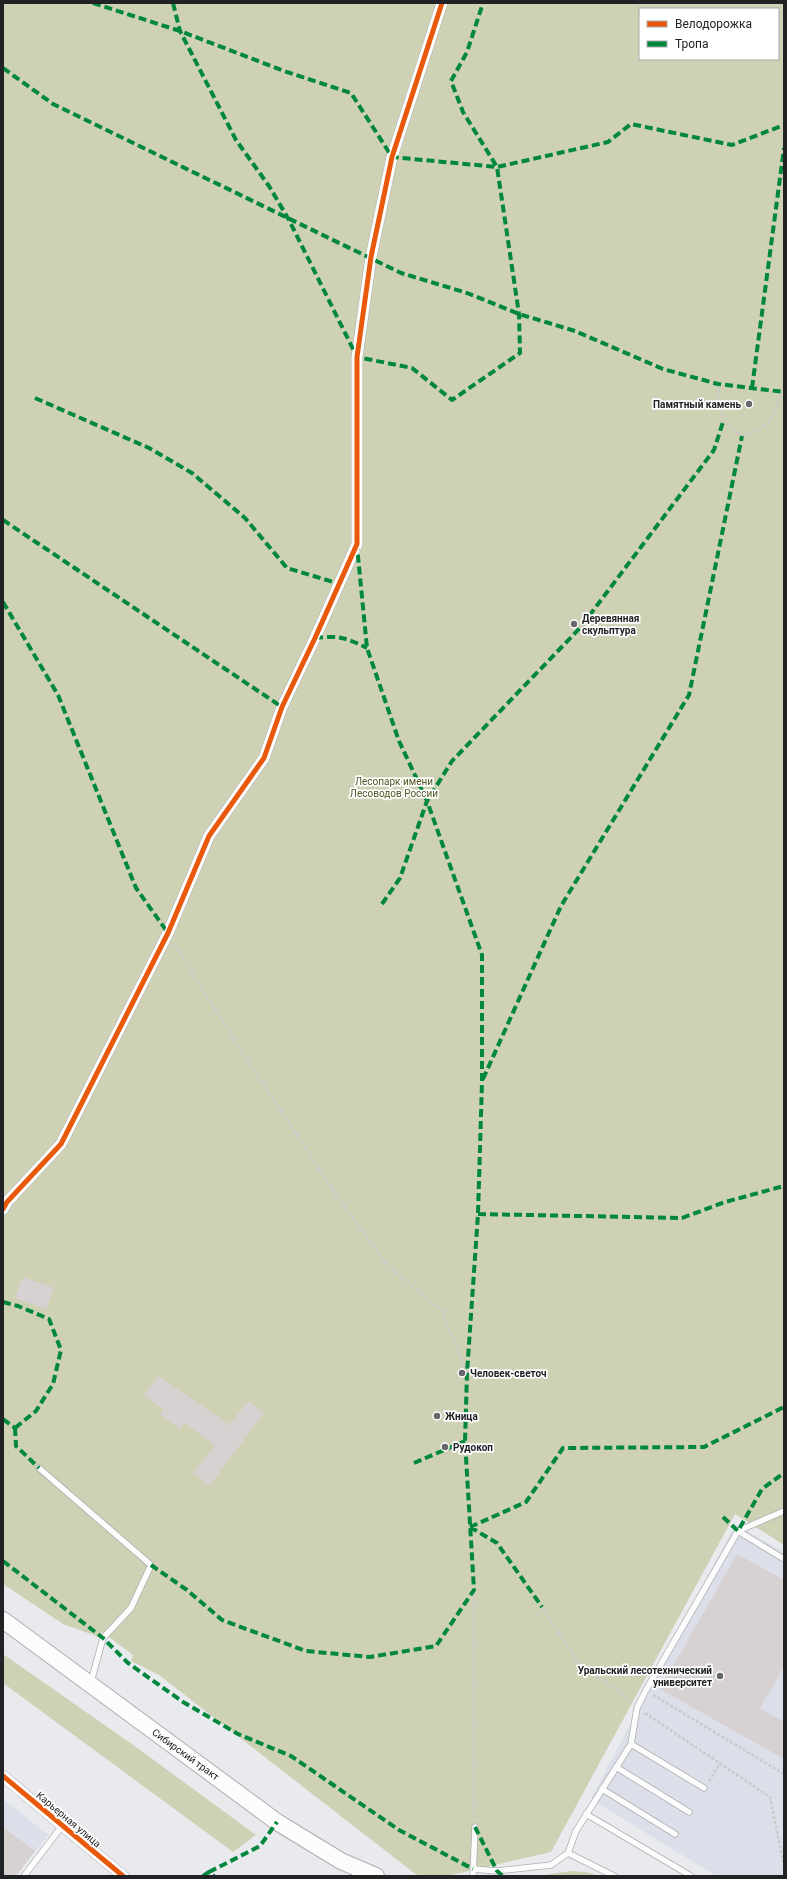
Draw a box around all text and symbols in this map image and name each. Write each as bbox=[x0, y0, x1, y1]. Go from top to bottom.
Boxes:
legend bbox=[639, 8, 779, 60]
text: Велодорожка bbox=[675, 17, 752, 31]
text: Тропа bbox=[675, 37, 709, 51]
place label: Памятный камень bbox=[653, 399, 741, 410]
marker: Памятный камень bbox=[744, 399, 754, 409]
place label: Деревянная скульптура bbox=[582, 613, 639, 636]
marker: Деревянная скульптура bbox=[569, 619, 579, 629]
park label: Лесопарк имени Лесоводов России bbox=[350, 776, 438, 799]
marker: Человек-светоч bbox=[457, 1368, 467, 1378]
place label: Человек-светоч bbox=[470, 1368, 547, 1379]
marker: Жница bbox=[432, 1411, 442, 1421]
place label: Жница bbox=[445, 1411, 478, 1422]
marker: Рудокоп bbox=[440, 1442, 450, 1452]
place label: Рудокоп bbox=[453, 1442, 493, 1453]
place label: Уральский лесотехнический университет bbox=[578, 1665, 712, 1688]
marker: Уральский лесотехнический университет bbox=[715, 1671, 725, 1681]
street label: Сибирский тракт bbox=[150, 1726, 221, 1782]
street label: Карьерная улица bbox=[34, 1789, 103, 1849]

